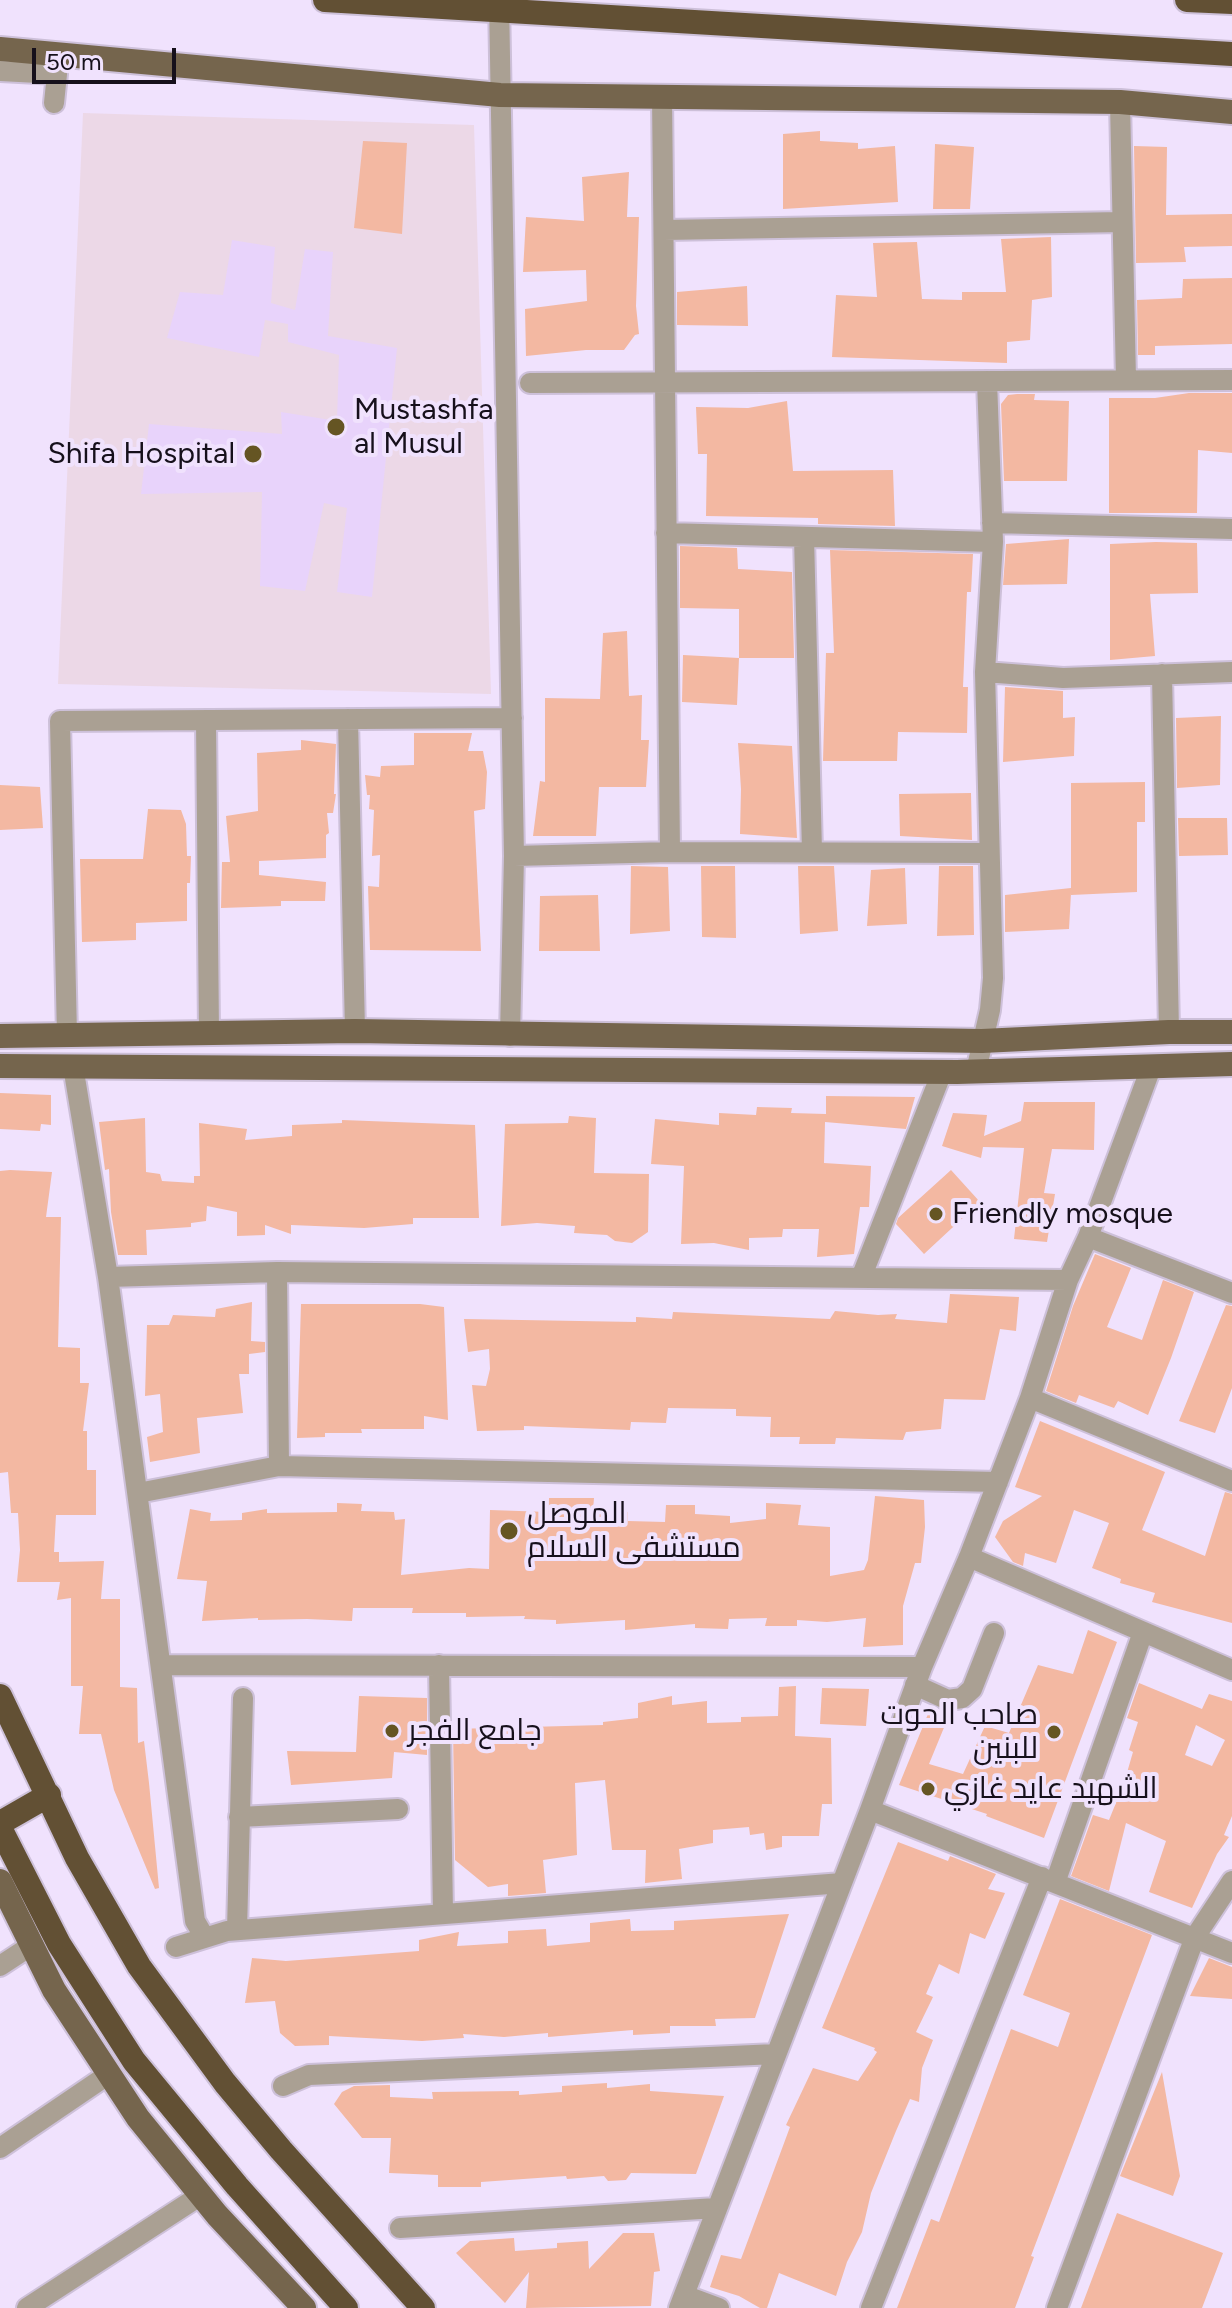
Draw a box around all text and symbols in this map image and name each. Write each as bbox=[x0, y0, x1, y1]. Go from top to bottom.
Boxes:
scale bar bbox=[36, 32, 180, 82]
text: 50 m bbox=[46, 47, 102, 76]
place label: Mustashfa al Musul bbox=[354, 392, 494, 462]
marker: Mustashfa al Musul bbox=[325, 416, 347, 438]
place label: Shifa Hospital bbox=[47, 436, 235, 472]
marker: Shifa Hospital bbox=[242, 443, 264, 465]
place label: Friendly mosque bbox=[952, 1196, 1173, 1232]
marker: Friendly mosque bbox=[927, 1205, 945, 1223]
place label: الموصل مستشفى السلام bbox=[527, 1496, 741, 1566]
marker: الموصل مستشفى السلام bbox=[498, 1520, 520, 1542]
place label: صاحب الحوت للبنين bbox=[881, 1697, 1038, 1768]
place label: جامع الفجر bbox=[408, 1713, 542, 1749]
marker: جامع الفجر bbox=[383, 1722, 401, 1740]
marker: صاحب الحوت للبنين bbox=[1045, 1723, 1063, 1741]
place label: الشهيد عايد غازي bbox=[944, 1771, 1158, 1807]
marker: الشهيد عايد غازي bbox=[919, 1780, 937, 1798]

